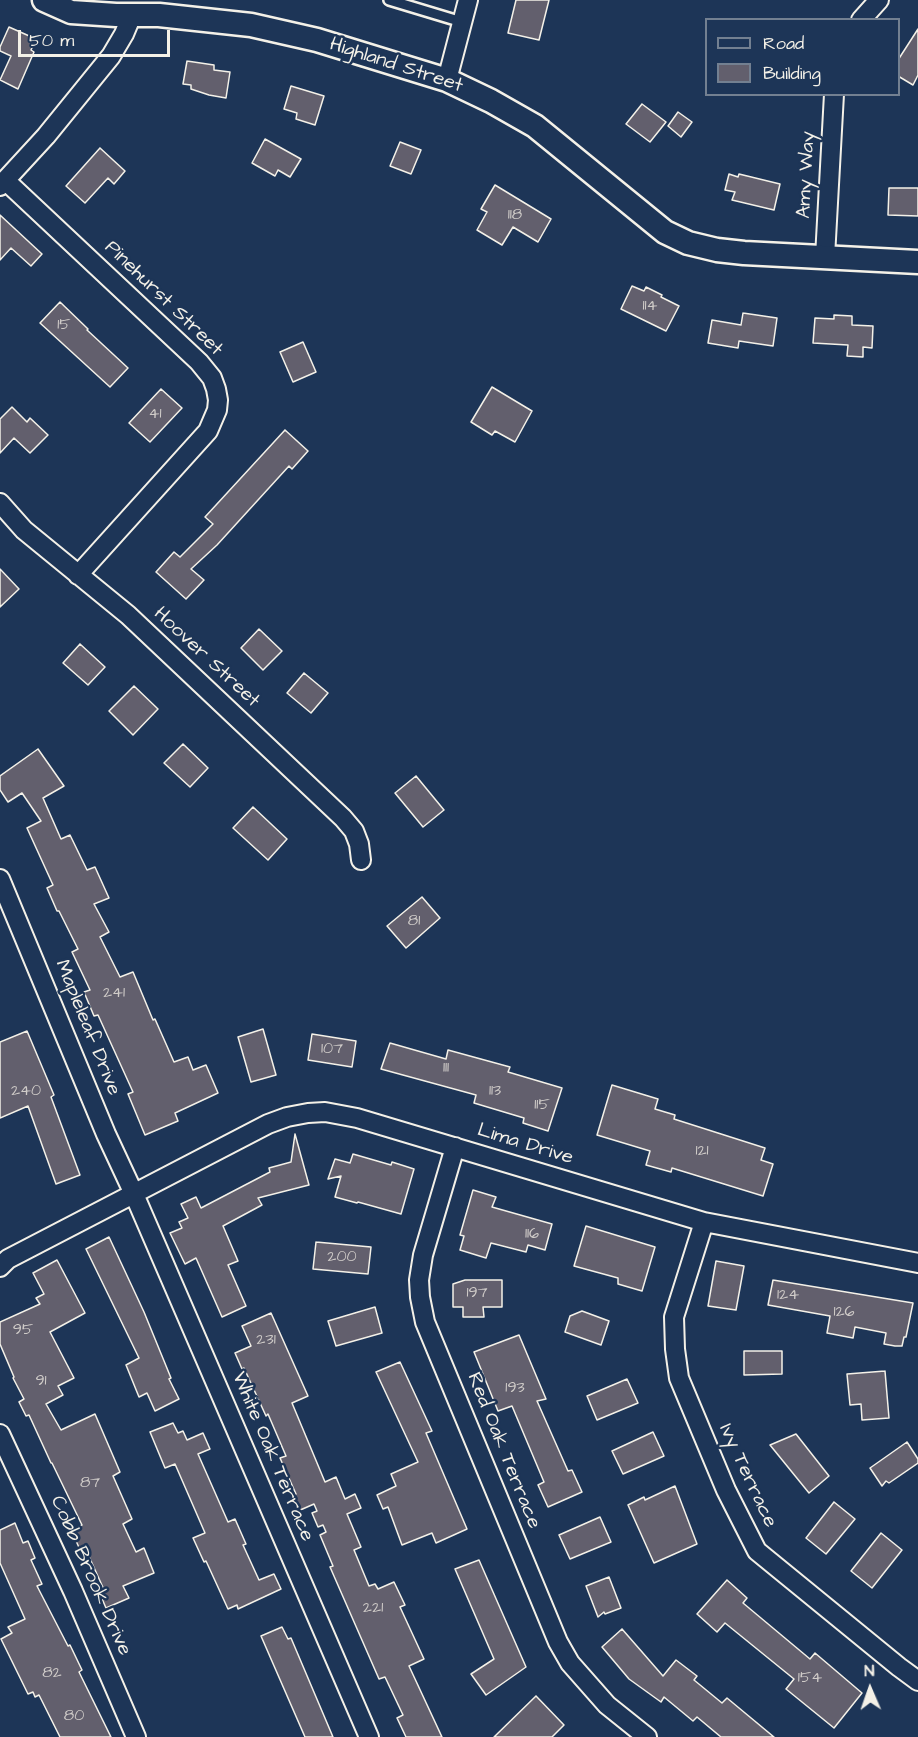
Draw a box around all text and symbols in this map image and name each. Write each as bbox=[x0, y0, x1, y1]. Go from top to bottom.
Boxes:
scale bar bbox=[21, 18, 172, 56]
legend bbox=[705, 18, 900, 96]
text: 50 m bbox=[29, 28, 74, 53]
text: Road bbox=[763, 31, 804, 56]
street label: Highland Street bbox=[326, 33, 466, 99]
text: Building bbox=[763, 61, 821, 86]
street label: Amy Way bbox=[793, 131, 821, 219]
house number: 118 bbox=[508, 206, 522, 226]
street label: Pinehurst Street bbox=[99, 236, 227, 362]
house number: 114 bbox=[643, 297, 657, 317]
house number: 15 bbox=[57, 316, 71, 336]
house number: 41 bbox=[149, 405, 161, 425]
street label: Hoover Street bbox=[148, 603, 264, 713]
house number: 81 bbox=[408, 912, 420, 932]
street label: Mapleleaf Drive bbox=[49, 957, 125, 1099]
house number: 241 bbox=[103, 984, 125, 1004]
house number: 107 bbox=[321, 1040, 343, 1060]
house number: 111 bbox=[443, 1059, 449, 1079]
house number: 240 bbox=[11, 1082, 41, 1102]
house number: 113 bbox=[489, 1082, 501, 1102]
house number: 115 bbox=[534, 1096, 550, 1116]
street label: Lima Drive bbox=[474, 1119, 576, 1171]
house number: 121 bbox=[695, 1142, 709, 1162]
house number: 116 bbox=[525, 1225, 539, 1245]
house number: 200 bbox=[327, 1248, 357, 1268]
house number: 197 bbox=[466, 1284, 488, 1304]
house number: 124 bbox=[777, 1286, 799, 1306]
house number: 126 bbox=[833, 1303, 855, 1323]
house number: 95 bbox=[13, 1321, 33, 1341]
house number: 231 bbox=[256, 1331, 276, 1351]
street label: White Oak Terrace bbox=[225, 1369, 319, 1545]
street label: Red Oak Terrace bbox=[461, 1369, 545, 1533]
house number: 91 bbox=[35, 1372, 47, 1392]
house number: 193 bbox=[505, 1379, 525, 1399]
street label: Ivy Terrace bbox=[713, 1420, 781, 1532]
house number: 87 bbox=[80, 1474, 100, 1494]
street label: Cobb Brook Drive bbox=[44, 1492, 136, 1660]
house number: 221 bbox=[363, 1599, 383, 1619]
north arrow bbox=[840, 1659, 900, 1719]
text: N bbox=[864, 1660, 875, 1682]
house number: 82 bbox=[42, 1664, 62, 1684]
house number: 154 bbox=[798, 1669, 822, 1689]
house number: 80 bbox=[64, 1707, 84, 1727]

